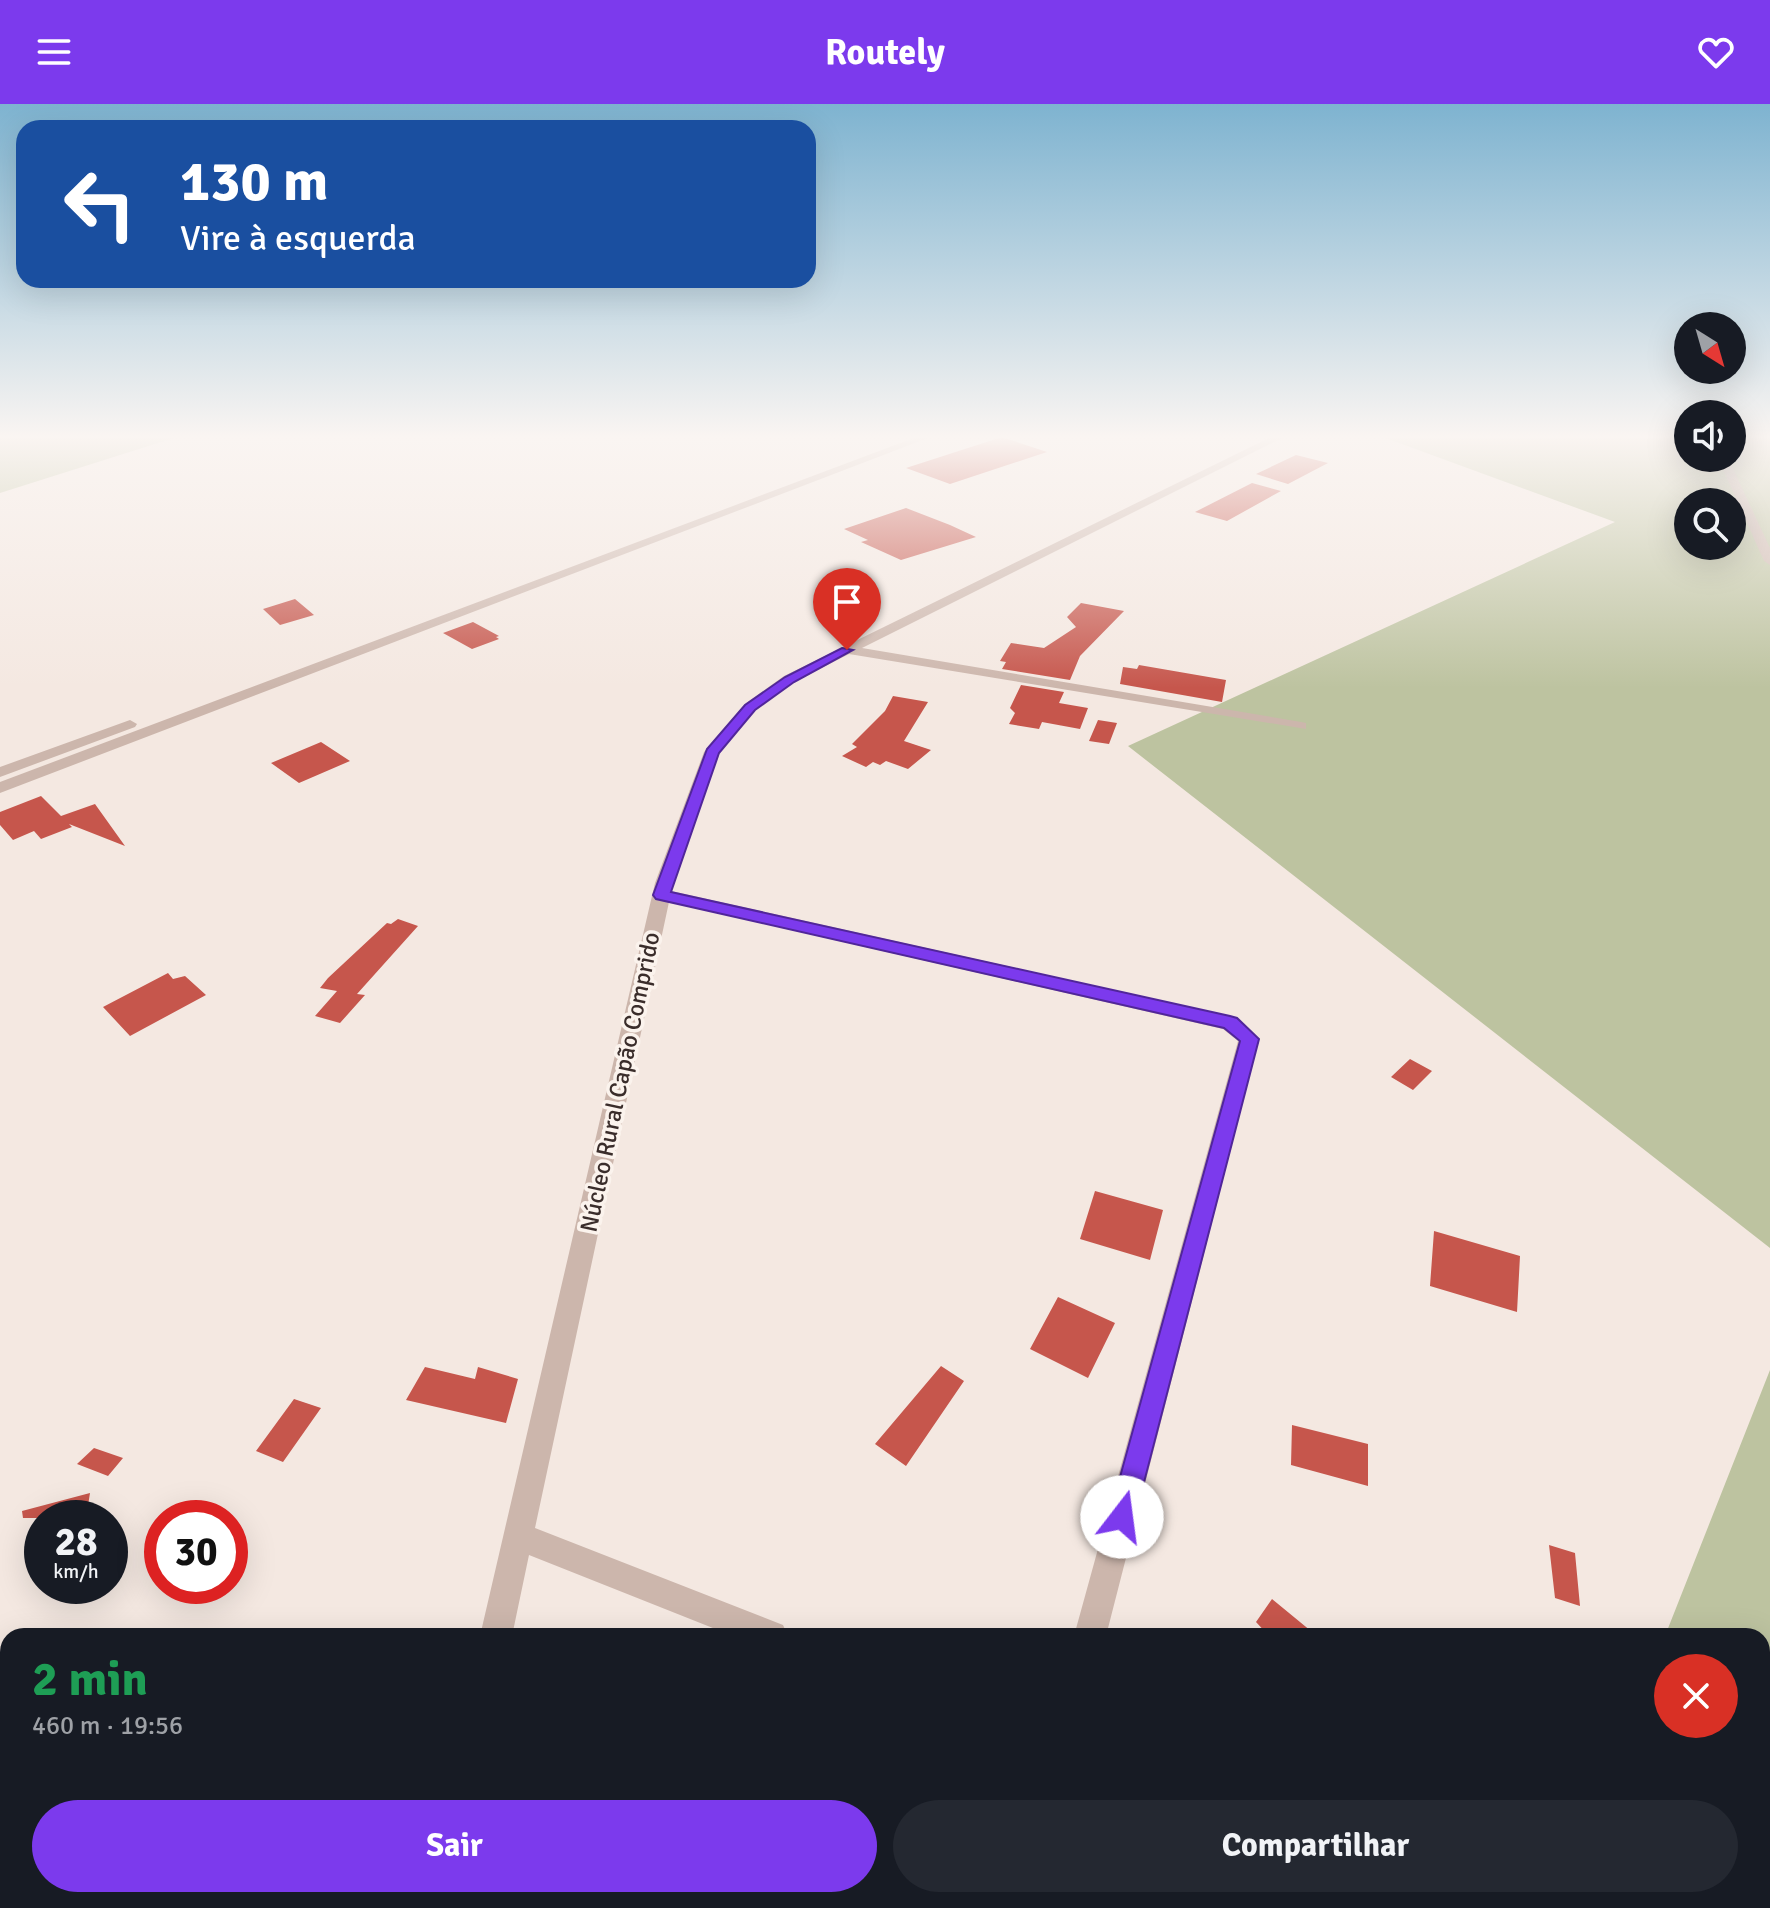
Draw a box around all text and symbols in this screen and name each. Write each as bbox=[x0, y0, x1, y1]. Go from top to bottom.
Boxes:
icon: menu bbox=[32, 30, 76, 74]
text: Routely bbox=[825, 30, 945, 75]
icon: heart bbox=[1694, 30, 1738, 74]
text: 130 m bbox=[180, 147, 328, 216]
icon: left bbox=[48, 152, 152, 256]
text: Vire à esquerda bbox=[180, 216, 416, 261]
north arrow bbox=[1674, 312, 1746, 384]
map controls bbox=[1674, 312, 1746, 560]
button: sound bbox=[1674, 400, 1746, 472]
button: search bbox=[1674, 488, 1746, 560]
pin bbox=[813, 568, 881, 650]
icon: arrive bbox=[825, 580, 869, 624]
street label: Núcleo Rural Capão Comprido bbox=[574, 929, 666, 1235]
position arrow bbox=[1080, 1475, 1164, 1559]
speed limit sign: 30 bbox=[144, 1500, 248, 1604]
text: 28 bbox=[54, 1517, 98, 1567]
text: km/h bbox=[53, 1559, 99, 1584]
text: 2 min bbox=[32, 1650, 148, 1709]
button: close bbox=[1654, 1654, 1738, 1738]
text: 460 m · 19:56 bbox=[32, 1710, 183, 1742]
button: Sair bbox=[32, 1800, 877, 1892]
button: Compartilhar bbox=[893, 1800, 1738, 1892]

